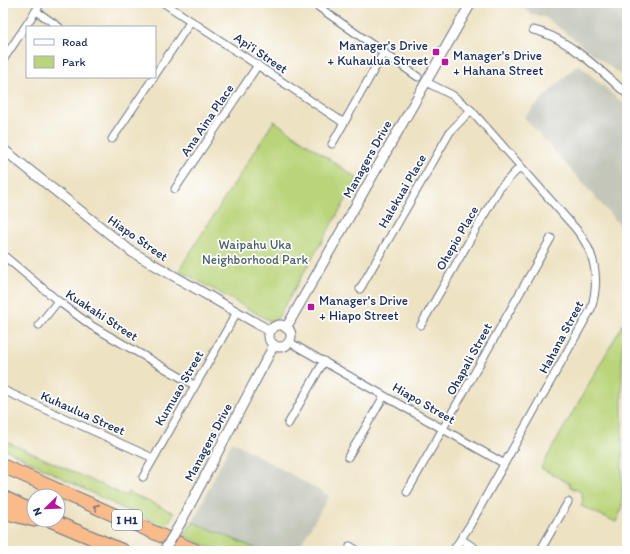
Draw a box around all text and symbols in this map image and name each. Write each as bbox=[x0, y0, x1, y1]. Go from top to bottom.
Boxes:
legend bbox=[26, 26, 156, 78]
street label: Apiʻi Street bbox=[231, 30, 291, 76]
text: Road bbox=[62, 35, 88, 49]
place label: Manager's Drive + Kuhaulua Street bbox=[327, 38, 428, 68]
marker: Manager's Drive + Kuhaulua Street bbox=[431, 47, 441, 57]
place label: Manager's Drive + Hahana Street bbox=[453, 48, 543, 78]
text: Park bbox=[62, 55, 86, 69]
marker: Manager's Drive + Hahana Street bbox=[440, 57, 450, 67]
street label: Ana Aina Place bbox=[177, 81, 237, 159]
street label: Managers Drive bbox=[339, 118, 395, 200]
street label: Halekuai Place bbox=[375, 151, 429, 231]
street label: Ohepio Place bbox=[432, 203, 482, 273]
street label: Hiapo Street bbox=[105, 212, 171, 264]
park label: Waipahu Uka Neighborhood Park bbox=[202, 237, 308, 267]
street label: Kuakahi Street bbox=[63, 286, 141, 344]
place label: Manager's Drive + Hiapo Street bbox=[319, 293, 408, 323]
street label: Hahana Street bbox=[536, 298, 587, 376]
marker: Manager's Drive + Hiapo Street bbox=[306, 302, 316, 312]
street label: Ohapali Street bbox=[443, 320, 495, 398]
street label: Kumuao Street bbox=[151, 348, 207, 428]
street label: Hiapo Street bbox=[390, 379, 458, 427]
street label: Kuhaulua Street bbox=[38, 388, 128, 438]
street label: Managers Drive bbox=[181, 400, 235, 484]
north arrow bbox=[26, 488, 66, 528]
one-way arrow bbox=[93, 504, 101, 512]
text: N bbox=[30, 506, 45, 518]
road number: I H1 bbox=[112, 510, 142, 530]

